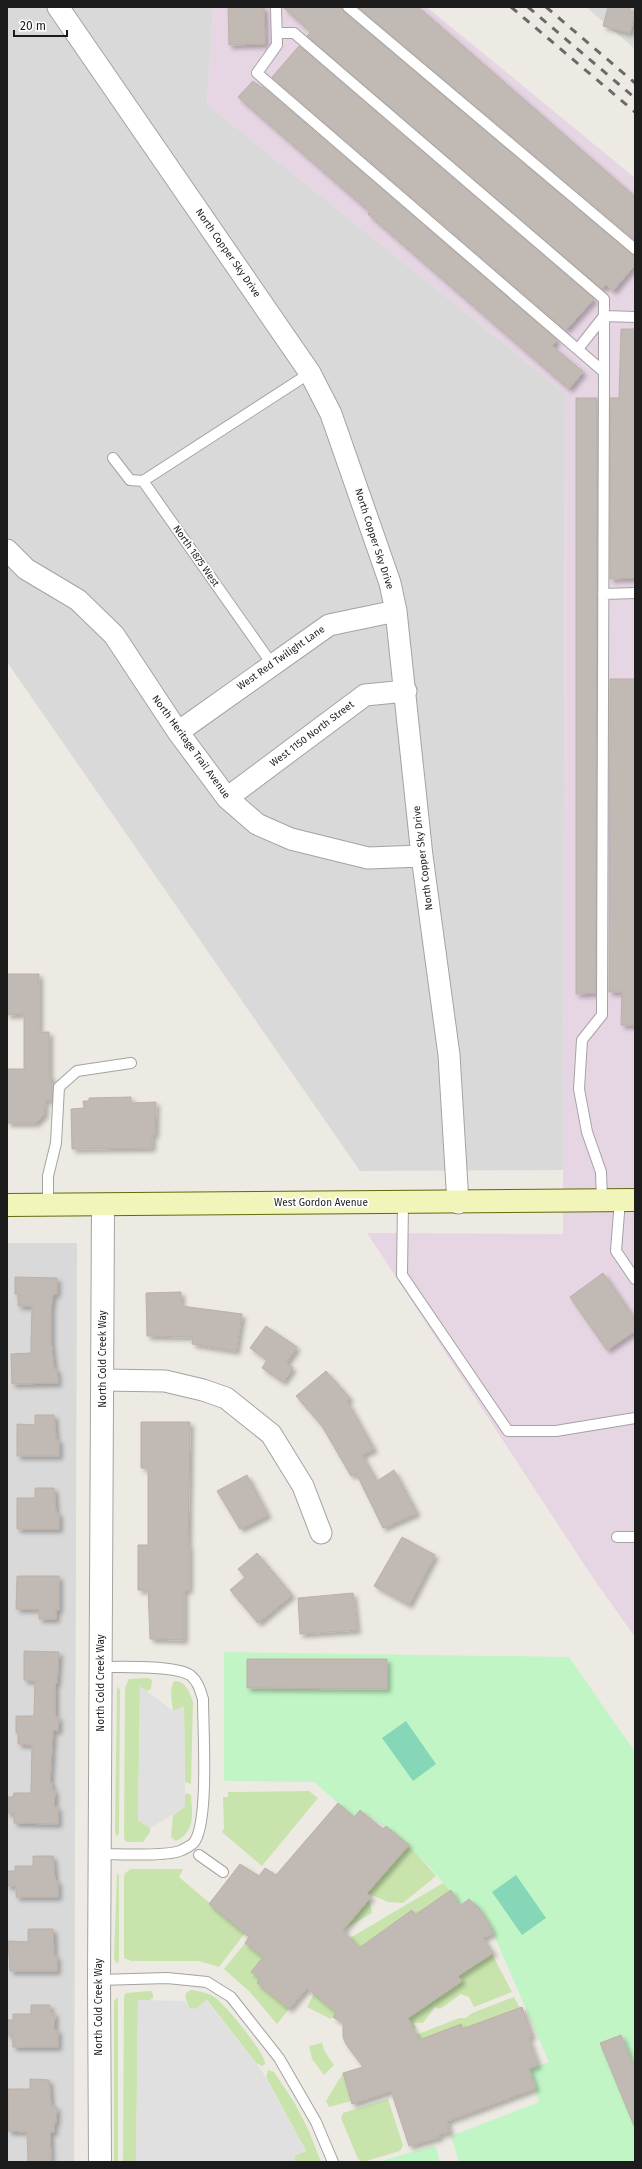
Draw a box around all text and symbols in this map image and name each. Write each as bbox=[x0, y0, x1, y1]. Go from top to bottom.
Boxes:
scale bar bbox=[14, 12, 67, 38]
text: 20 m bbox=[20, 19, 46, 33]
street label: North Copper Sky Drive bbox=[193, 206, 263, 300]
street label: North Copper Sky Drive bbox=[352, 487, 396, 591]
street label: North 1875 West bbox=[170, 523, 222, 589]
street label: West Red Twilight Lane bbox=[235, 623, 327, 693]
street label: North Heritage Trail Avenue bbox=[149, 693, 233, 801]
street label: West 1150 North Street bbox=[268, 698, 357, 770]
street label: North Copper Sky Drive bbox=[411, 805, 435, 911]
street label: West Gordon Avenue bbox=[274, 1197, 368, 1209]
street label: North Cold Creek Way bbox=[97, 1310, 109, 1408]
street label: North Cold Creek Way bbox=[95, 1634, 107, 1732]
street label: North Cold Creek Way bbox=[93, 1958, 105, 2056]

